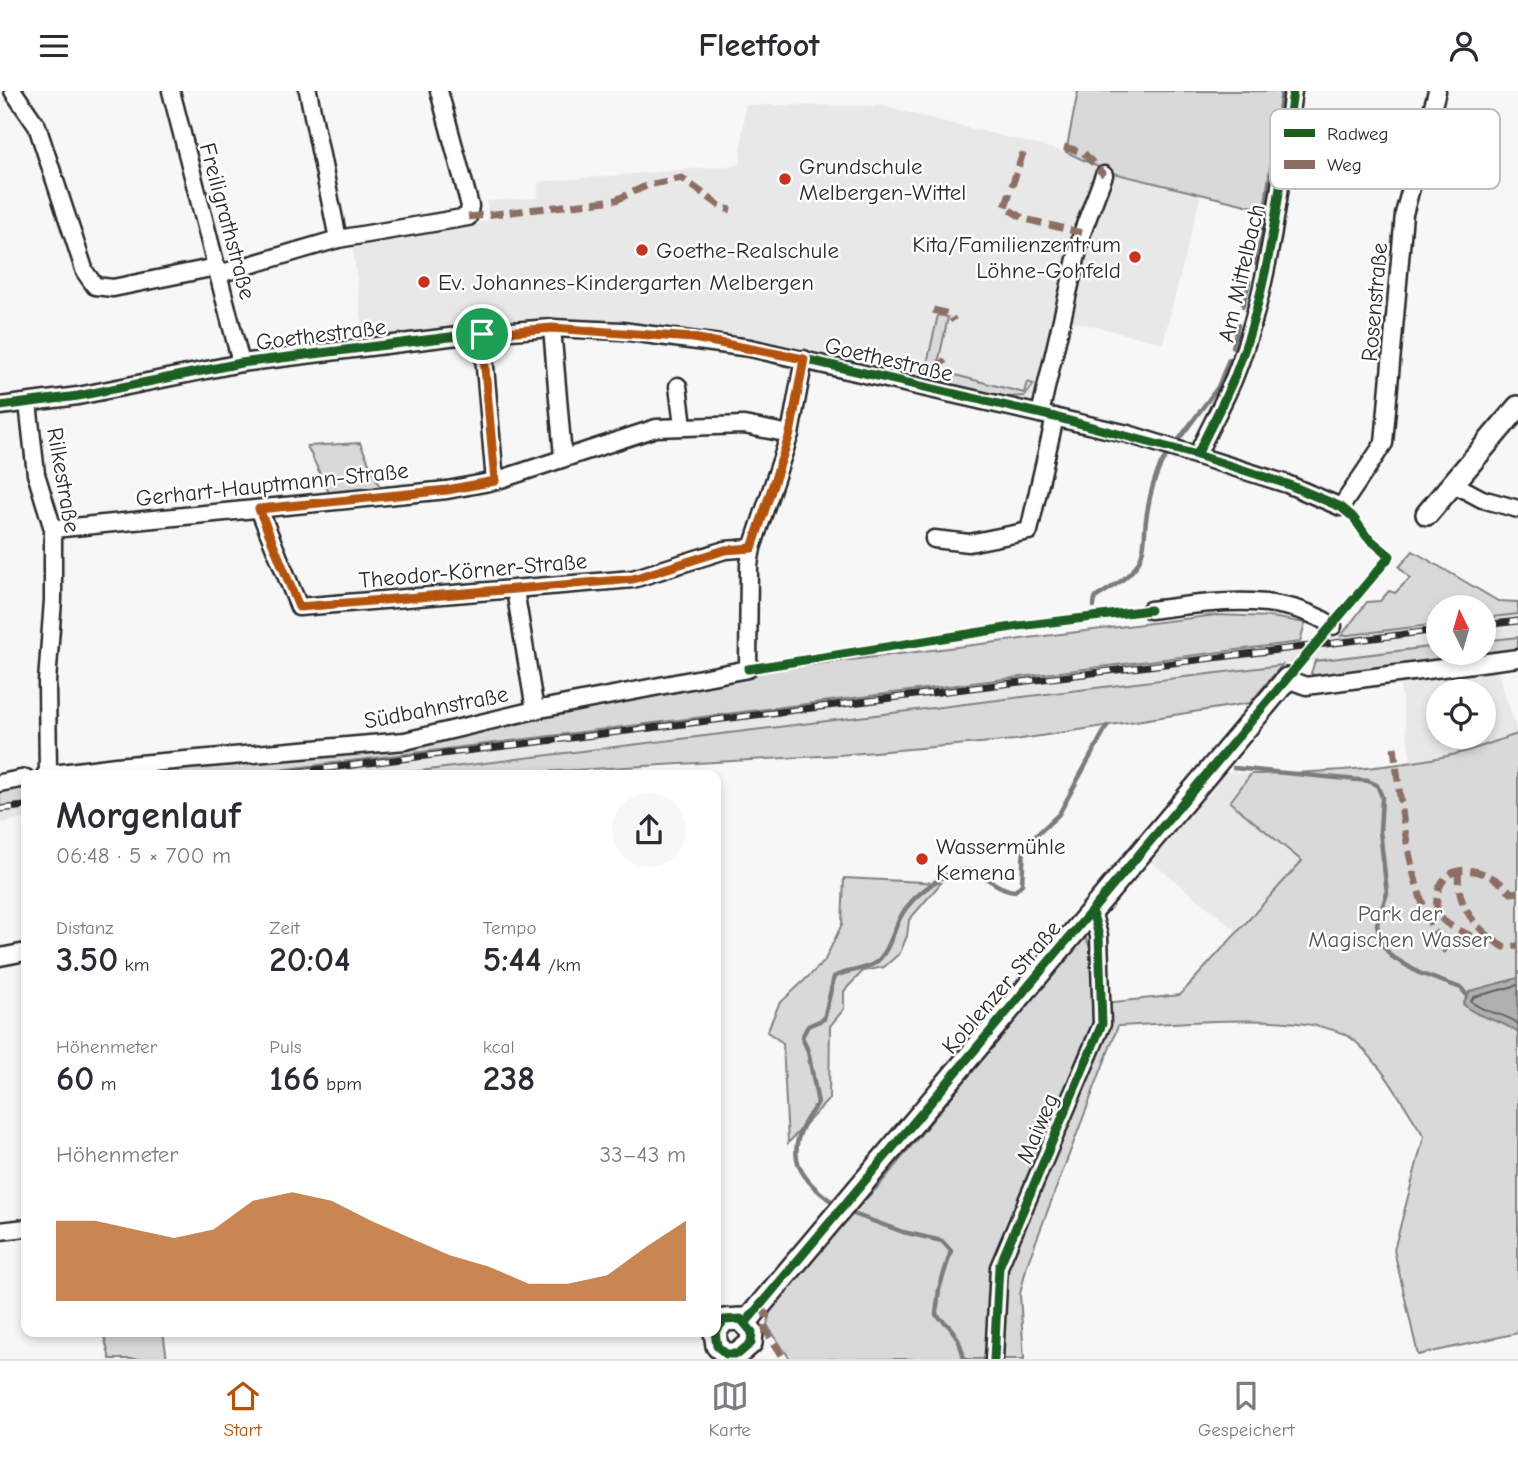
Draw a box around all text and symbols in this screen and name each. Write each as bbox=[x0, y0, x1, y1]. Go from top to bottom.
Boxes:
icon: menu bbox=[35, 27, 73, 65]
text: Fleetfoot bbox=[698, 27, 820, 64]
icon: person bbox=[1445, 27, 1483, 65]
legend bbox=[1270, 109, 1500, 189]
text: Radweg bbox=[1327, 123, 1389, 145]
street label: Freiligrathstraße bbox=[194, 140, 261, 302]
place label: Grundschule Melbergen-Wittel bbox=[799, 153, 966, 206]
text: Weg bbox=[1327, 154, 1362, 176]
marker: Grundschule Melbergen-Wittel bbox=[777, 171, 793, 187]
street label: Am Mittelbach bbox=[1212, 201, 1271, 345]
place label: Kita/Familienzentrum Löhne-Gohfeld bbox=[912, 231, 1121, 284]
place label: Goethe-Realschule bbox=[656, 237, 839, 264]
street label: Rosenstraße bbox=[1356, 241, 1393, 363]
marker: Goethe-Realschule bbox=[634, 242, 650, 258]
marker: Kita/Familienzentrum Löhne-Gohfeld bbox=[1127, 249, 1143, 265]
place label: Ev. Johannes-Kindergarten Melbergen bbox=[438, 269, 814, 296]
marker: Ev. Johannes-Kindergarten Melbergen bbox=[416, 274, 432, 290]
pin bbox=[452, 304, 512, 364]
street label: Goethestraße bbox=[254, 313, 388, 356]
icon: arrive bbox=[463, 315, 501, 353]
street label: Goethestraße bbox=[822, 332, 956, 387]
street label: Rilkestraße bbox=[41, 425, 86, 535]
street label: Gerhart-Hauptmann-Straße bbox=[134, 457, 410, 512]
street label: Theodor-Körner-Straße bbox=[358, 547, 588, 594]
north arrow bbox=[1426, 595, 1496, 665]
map controls bbox=[1426, 595, 1496, 749]
button: locate bbox=[1426, 679, 1496, 749]
street label: Südbahnstraße bbox=[362, 680, 510, 735]
button: share bbox=[612, 793, 686, 867]
text: Morgenlauf bbox=[56, 794, 241, 838]
place label: Wassermühle Kemena bbox=[936, 833, 1066, 886]
text: 06:48 · 5 × 700 m bbox=[56, 842, 231, 869]
marker: Wassermühle Kemena bbox=[914, 851, 930, 867]
park label: Park der Magischen Wasser bbox=[1308, 900, 1493, 953]
street label: Koblenzer Straße bbox=[936, 915, 1067, 1060]
text: Distanz bbox=[56, 917, 114, 939]
text: Zeit bbox=[269, 917, 300, 939]
text: Tempo bbox=[483, 917, 536, 939]
text: 3.50 bbox=[56, 939, 118, 980]
text: 20:04 bbox=[269, 939, 350, 980]
text: 5:44 bbox=[483, 939, 541, 980]
text: km bbox=[118, 954, 149, 976]
text: /km bbox=[541, 954, 581, 976]
text: Höhenmeter bbox=[56, 1036, 157, 1058]
text: Puls bbox=[269, 1036, 302, 1058]
text: kcal bbox=[483, 1036, 515, 1058]
text: 60 bbox=[56, 1058, 94, 1099]
text: 166 bbox=[269, 1058, 320, 1099]
text: 238 bbox=[483, 1058, 535, 1099]
text: m bbox=[94, 1073, 116, 1095]
text: bpm bbox=[320, 1073, 362, 1095]
street label: Maiweg bbox=[1011, 1089, 1064, 1167]
text: Höhenmeter bbox=[56, 1141, 178, 1168]
text: 33–43 m bbox=[599, 1141, 686, 1168]
tab: Start bbox=[223, 1377, 262, 1441]
tab: Karte bbox=[708, 1377, 751, 1441]
tab: Gespeichert bbox=[1198, 1377, 1295, 1441]

